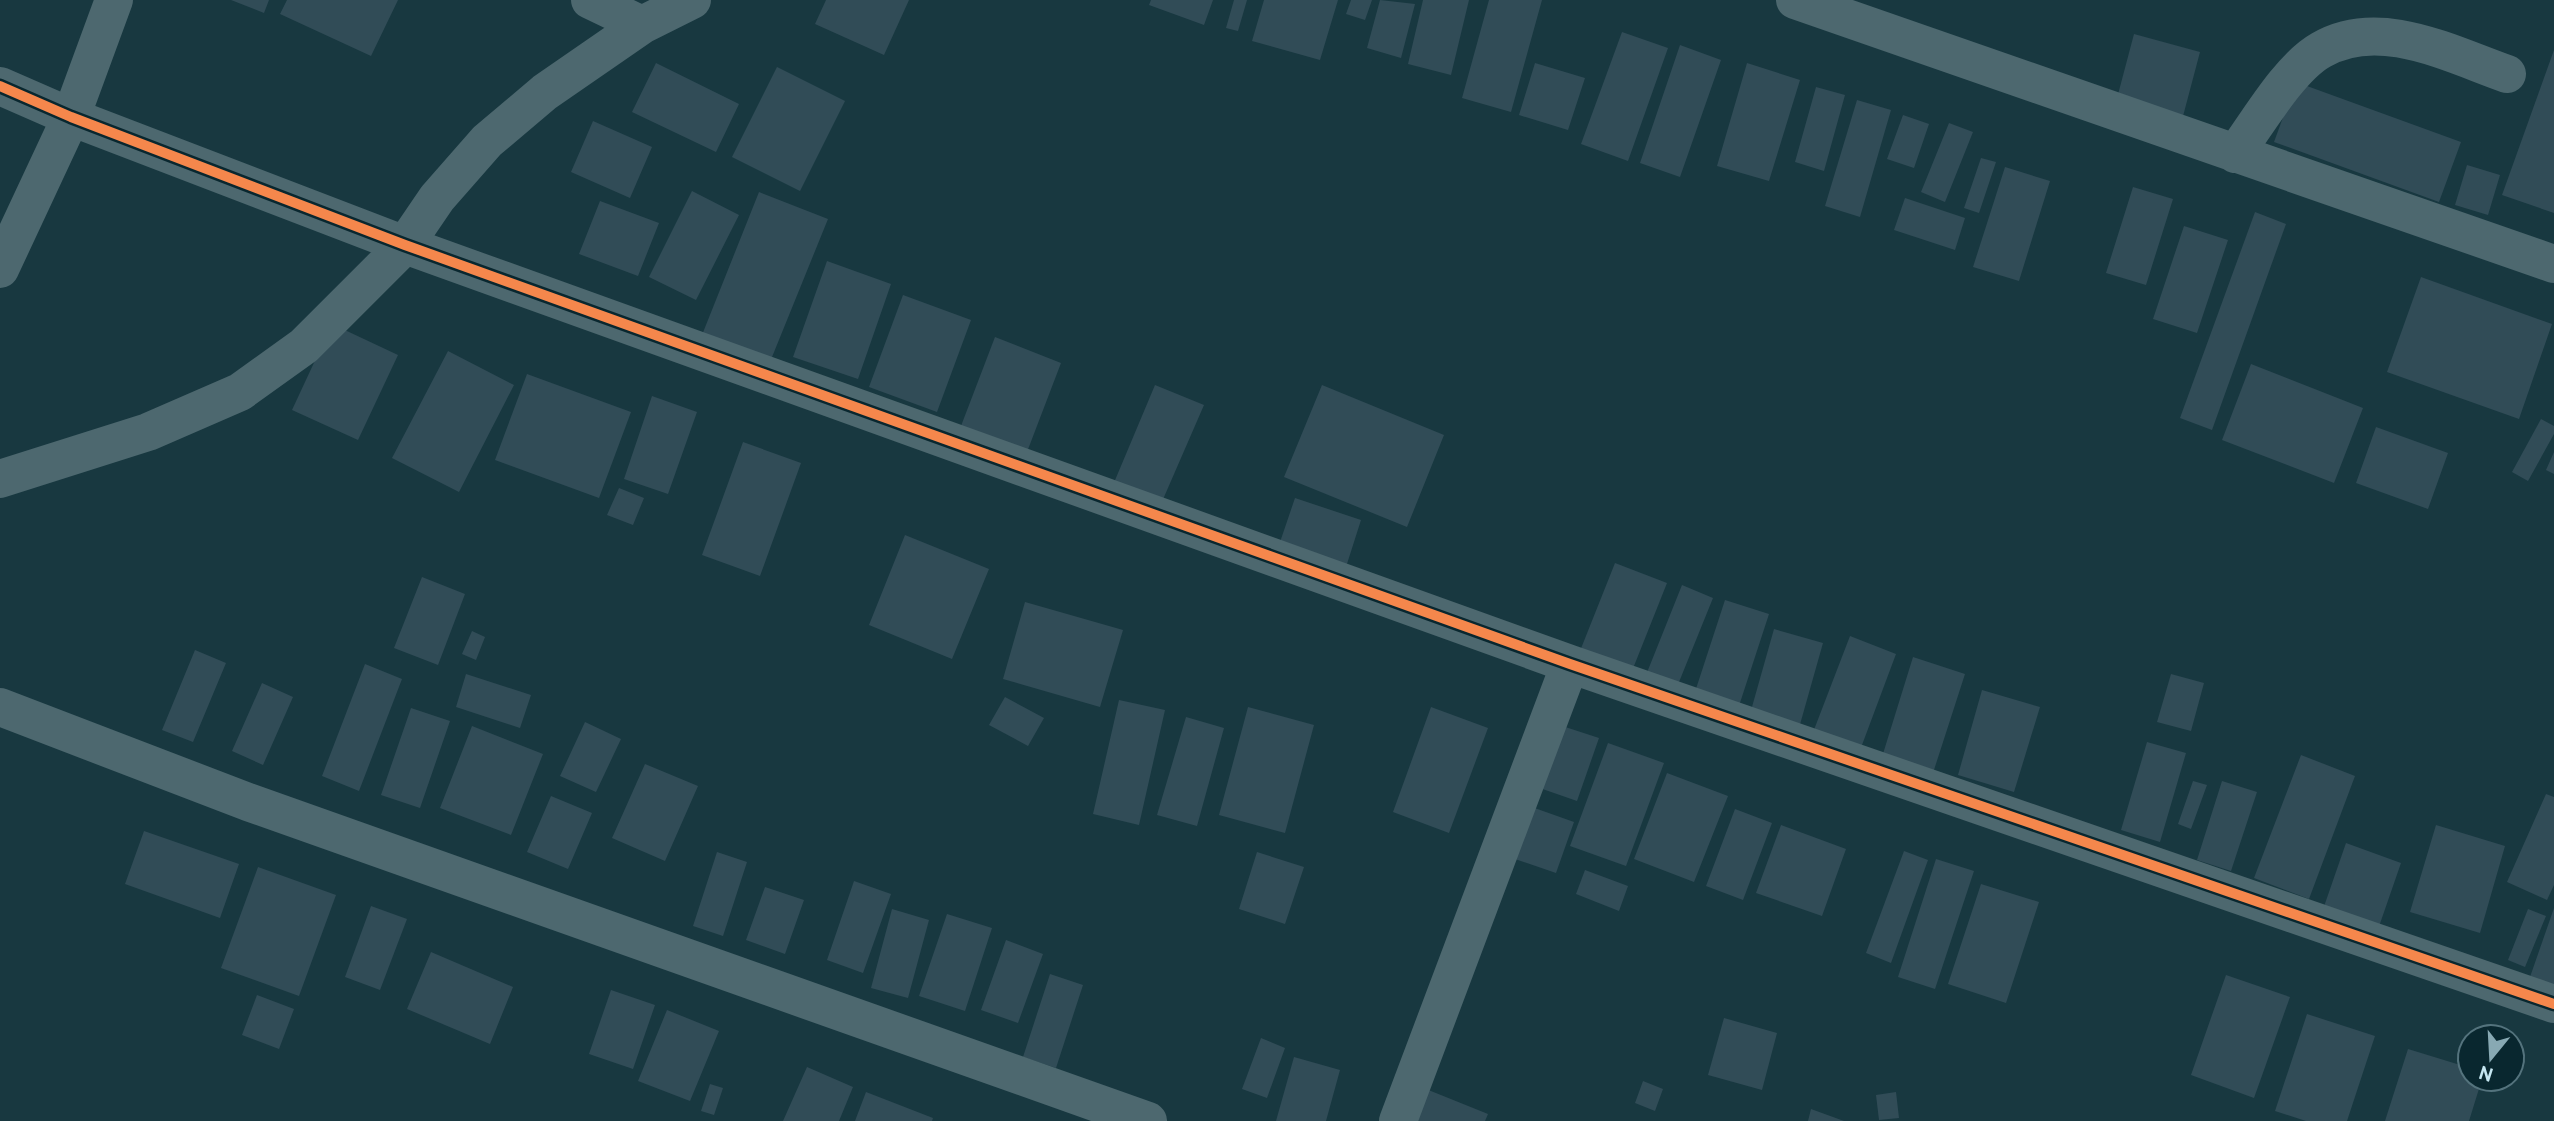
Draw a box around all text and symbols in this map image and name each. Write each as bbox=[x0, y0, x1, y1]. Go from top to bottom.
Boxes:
north arrow bbox=[2456, 1023, 2526, 1093]
text: N bbox=[2476, 1059, 2497, 1086]

